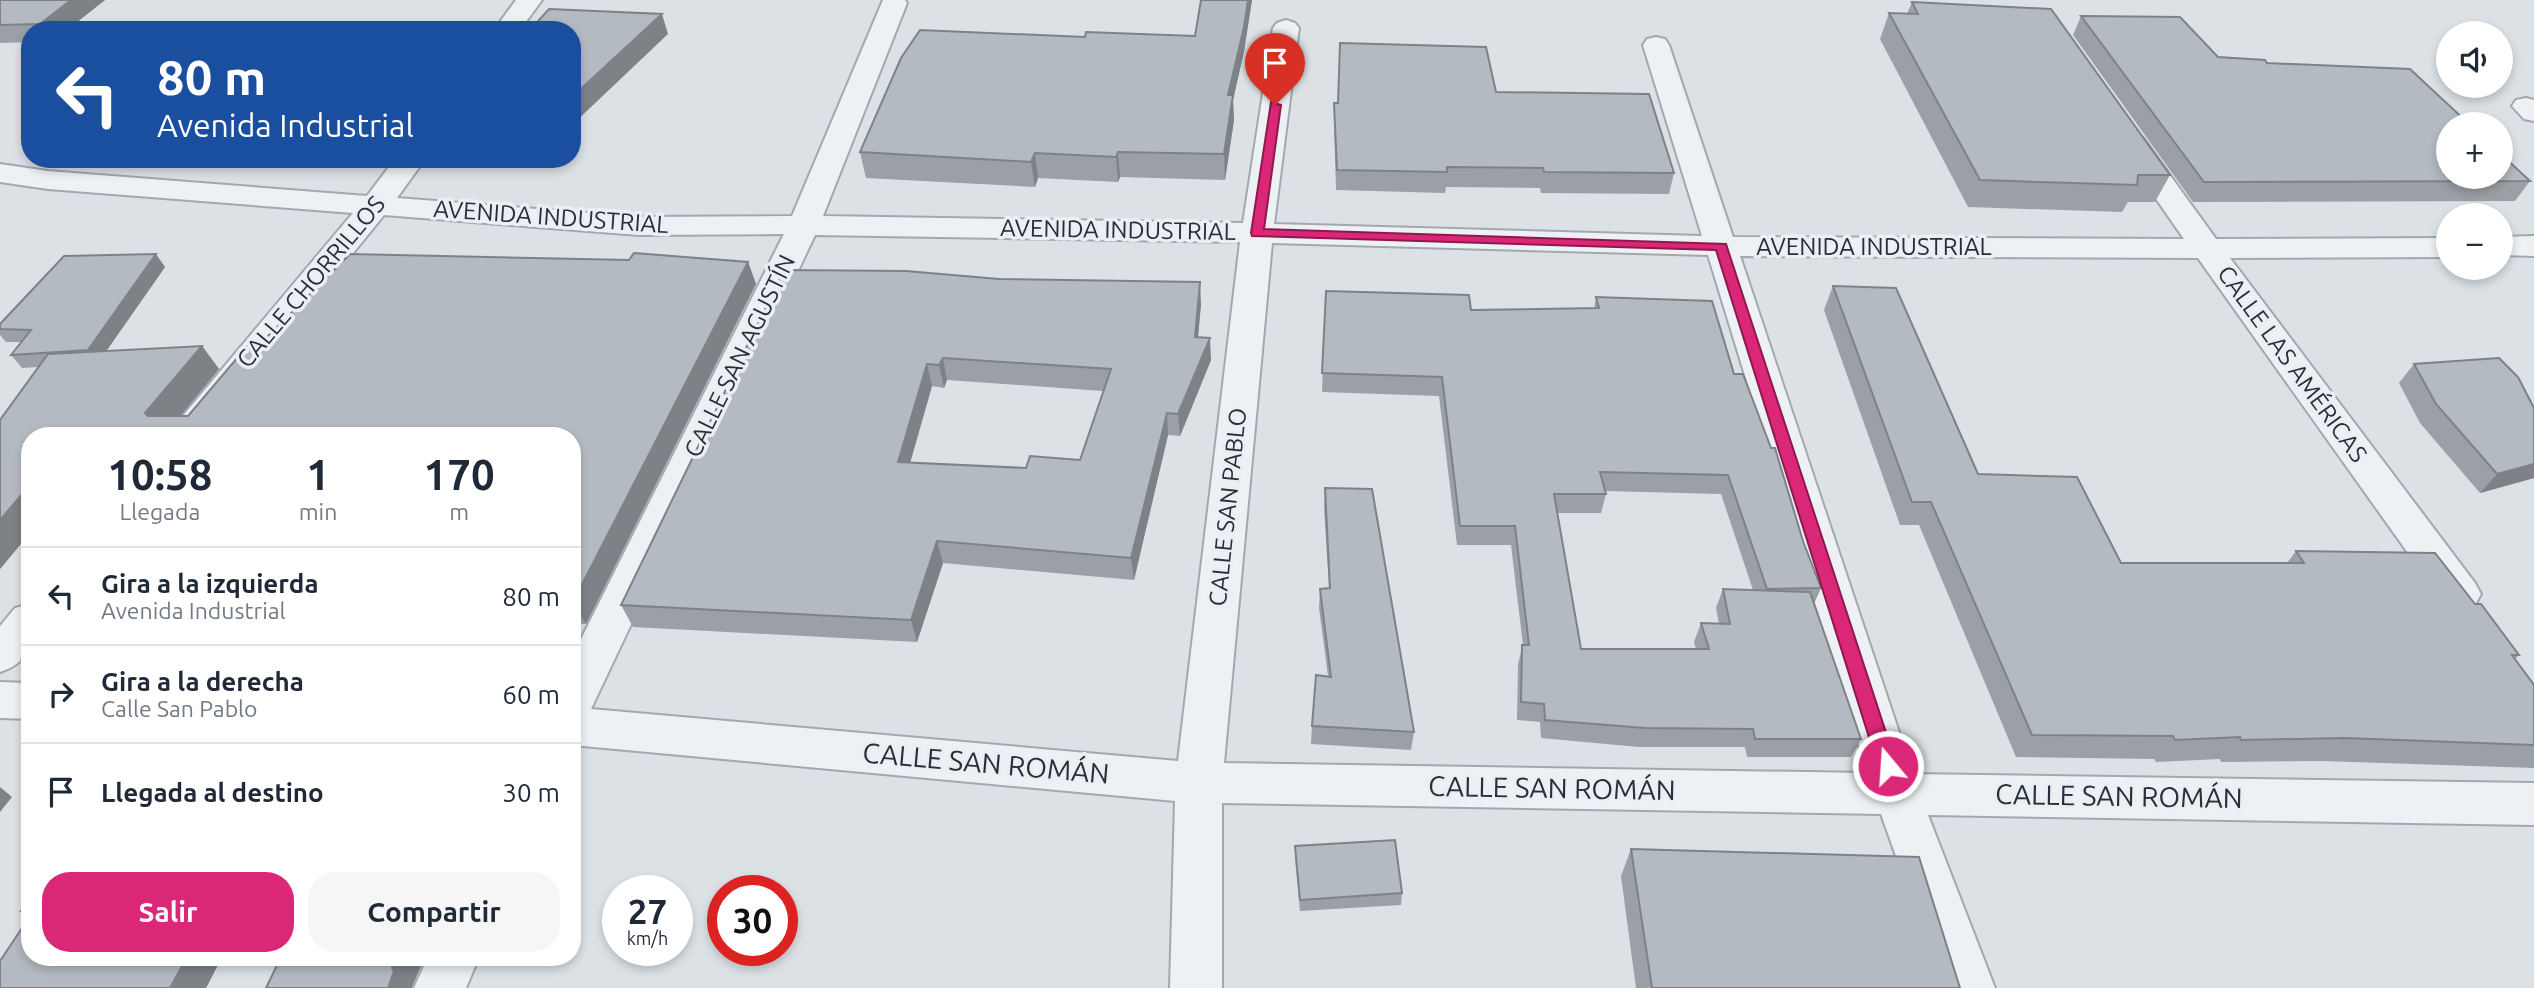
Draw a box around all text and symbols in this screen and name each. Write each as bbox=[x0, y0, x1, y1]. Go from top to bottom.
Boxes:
map controls bbox=[2436, 21, 2513, 280]
button: sound bbox=[2436, 21, 2513, 98]
pin bbox=[1245, 33, 1305, 105]
icon: arrive bbox=[1256, 44, 1294, 82]
icon: left bbox=[42, 49, 133, 140]
text: 80 m bbox=[157, 49, 266, 104]
text: Avenida Industrial bbox=[157, 107, 414, 143]
button: + bbox=[2436, 112, 2513, 189]
street label: CALLE CHORRILLOS bbox=[231, 191, 390, 373]
street label: AVENIDA INDUSTRIAL bbox=[433, 195, 669, 238]
button: − bbox=[2436, 203, 2513, 280]
street label: AVENIDA INDUSTRIAL bbox=[1000, 214, 1236, 245]
street label: AVENIDA INDUSTRIAL bbox=[1756, 233, 1992, 260]
street label: CALLE SAN AGUSTÍN bbox=[678, 250, 800, 461]
street label: CALLE LAS AMÉRICAS bbox=[2212, 260, 2374, 467]
street label: CALLE SAN PABLO bbox=[1204, 406, 1251, 607]
text: 10:58 bbox=[107, 451, 212, 498]
text: 1 bbox=[306, 451, 330, 498]
text: 170 bbox=[424, 451, 495, 498]
text: Llegada bbox=[119, 499, 200, 524]
text: min bbox=[299, 499, 337, 524]
text: m bbox=[449, 499, 469, 524]
text: Gira a la izquierda bbox=[101, 569, 319, 598]
icon: left bbox=[42, 577, 80, 615]
text: 80 m bbox=[502, 582, 560, 611]
text: Avenida Industrial bbox=[101, 598, 286, 623]
text: Gira a la derecha bbox=[101, 667, 304, 696]
icon: right bbox=[42, 675, 80, 713]
text: 60 m bbox=[502, 680, 560, 709]
text: Calle San Pablo bbox=[101, 696, 258, 721]
position arrow bbox=[1851, 729, 1925, 803]
street label: CALLE SAN ROMÁN bbox=[861, 735, 1111, 789]
street label: CALLE SAN ROMÁN bbox=[1428, 769, 1676, 805]
icon: arrive bbox=[42, 773, 80, 811]
street label: CALLE SAN ROMÁN bbox=[1995, 777, 2243, 813]
text: Llegada al destino bbox=[101, 778, 324, 807]
text: 30 m bbox=[502, 778, 560, 807]
button: Salir bbox=[42, 872, 294, 952]
button: Compartir bbox=[308, 872, 560, 952]
speed limit sign: 30 bbox=[707, 875, 798, 966]
text: 27 bbox=[628, 891, 667, 931]
text: km/h bbox=[627, 928, 668, 948]

